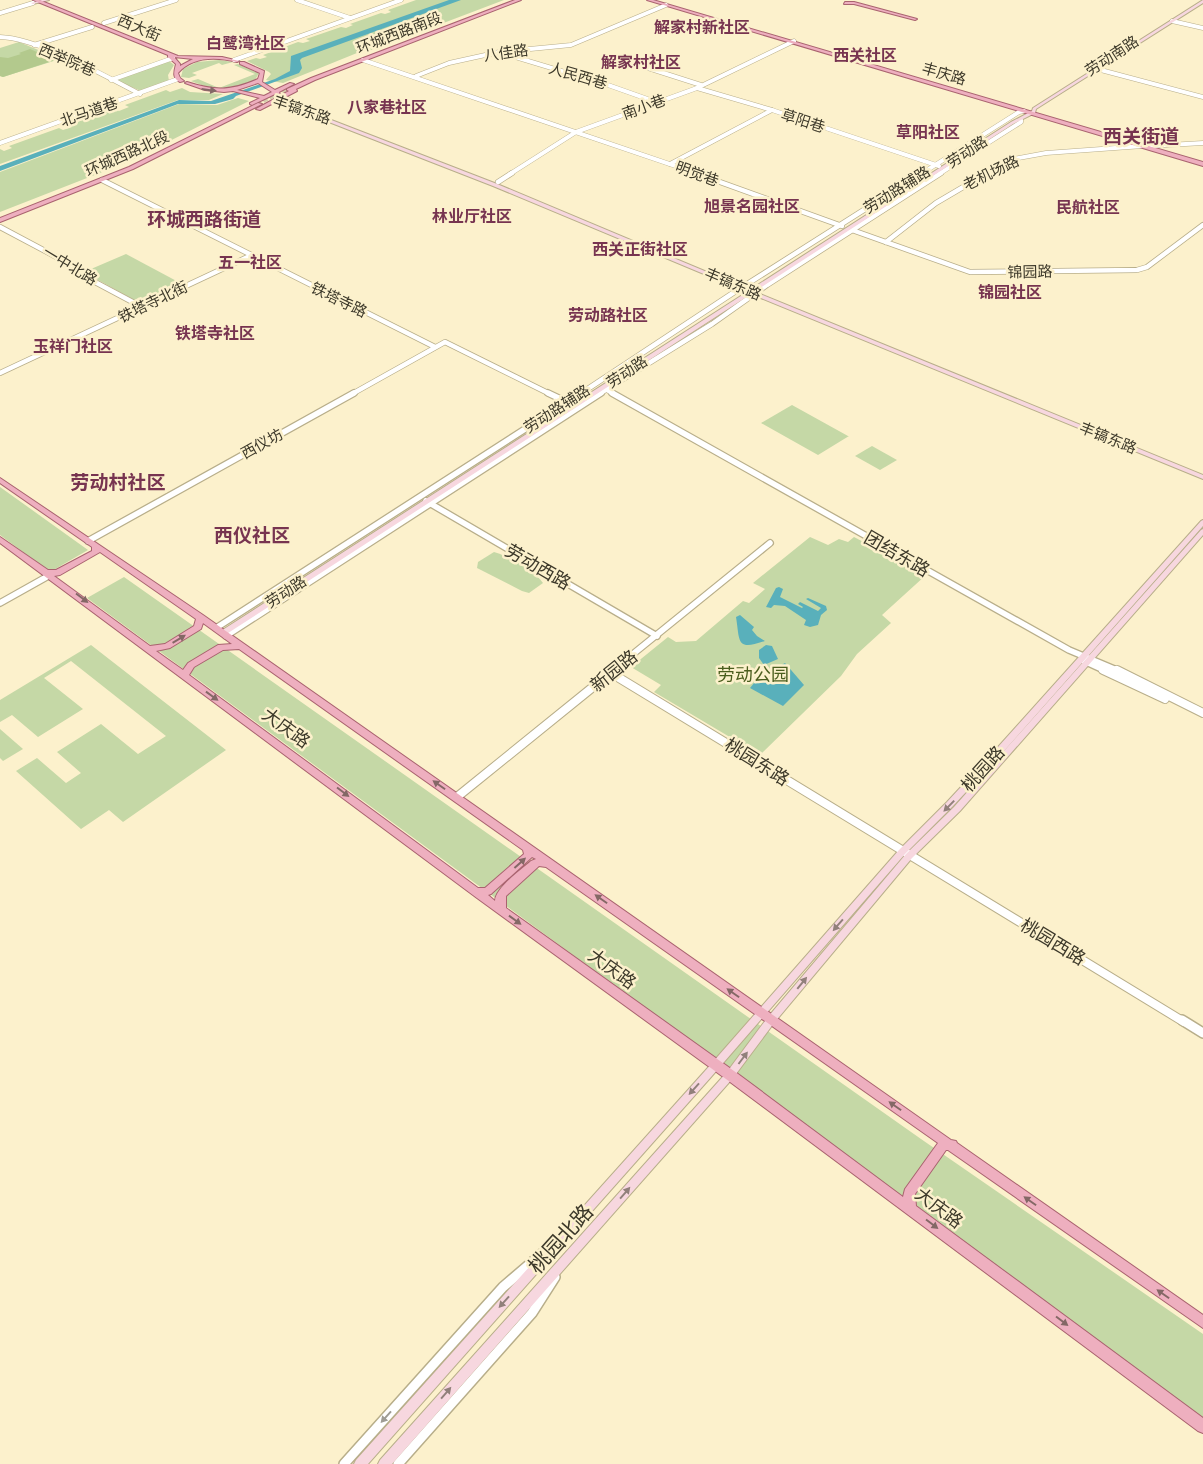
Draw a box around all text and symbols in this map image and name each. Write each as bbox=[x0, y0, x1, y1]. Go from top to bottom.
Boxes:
street label: 环城西路南段 bbox=[353, 7, 445, 58]
street label: 西大街 bbox=[114, 9, 164, 46]
district label: 解家村新社区 bbox=[654, 16, 750, 39]
street label: 劳动南路 bbox=[1081, 30, 1143, 81]
district label: 白鹭湾社区 bbox=[206, 32, 286, 55]
street label: 西举院巷 bbox=[35, 38, 99, 81]
street label: 八佳路 bbox=[482, 39, 530, 66]
district label: 西关社区 bbox=[833, 44, 897, 67]
district label: 解家村社区 bbox=[601, 51, 681, 74]
street label: 人民西巷 bbox=[546, 57, 610, 94]
street label: 丰庆路 bbox=[920, 57, 969, 90]
one-way arrow bbox=[201, 86, 217, 94]
street label: 南小巷 bbox=[619, 89, 669, 124]
street label: 丰镐东路 bbox=[270, 90, 334, 129]
street label: 北马道巷 bbox=[57, 92, 121, 131]
district label: 八家巷社区 bbox=[347, 96, 427, 119]
street label: 草阳巷 bbox=[779, 104, 828, 137]
district label: 草阳社区 bbox=[896, 121, 960, 144]
district label: 西关街道 bbox=[1103, 123, 1179, 150]
street label: 环城西路北段 bbox=[81, 126, 172, 181]
street label: 劳动路 bbox=[942, 131, 991, 173]
street label: 老机场路 bbox=[959, 150, 1022, 195]
street label: 明觉巷 bbox=[672, 156, 722, 191]
street label: 劳动路辅路 bbox=[859, 161, 934, 218]
district label: 旭景名园社区 bbox=[704, 195, 800, 218]
district label: 民航社区 bbox=[1056, 196, 1120, 219]
district label: 林业厅社区 bbox=[432, 205, 512, 228]
district label: 环城西路街道 bbox=[147, 206, 261, 233]
district label: 西关正街社区 bbox=[592, 238, 688, 261]
street label: 一中北路 bbox=[39, 241, 101, 290]
district label: 五一社区 bbox=[218, 251, 282, 274]
street label: 锦园路 bbox=[1007, 261, 1053, 282]
street label: 丰镐东路 bbox=[701, 262, 765, 305]
street label: 铁塔寺北街 bbox=[114, 276, 191, 327]
street label: 铁塔寺路 bbox=[308, 277, 371, 322]
district label: 锦园社区 bbox=[978, 281, 1042, 304]
district label: 劳动路社区 bbox=[568, 304, 648, 327]
district label: 铁塔寺社区 bbox=[175, 322, 255, 345]
district label: 玉祥门社区 bbox=[33, 335, 113, 358]
street label: 劳动路 bbox=[602, 351, 651, 393]
street label: 劳动路辅路 bbox=[520, 379, 594, 438]
street label: 丰镐东路 bbox=[1076, 417, 1140, 459]
street label: 西仪坊 bbox=[237, 423, 287, 464]
district label: 劳动村社区 bbox=[70, 469, 166, 496]
district label: 西仪社区 bbox=[214, 522, 290, 549]
street label: 团结东路 bbox=[860, 525, 935, 582]
street label: 劳动西路 bbox=[501, 538, 576, 595]
street label: 劳动路 bbox=[261, 571, 310, 613]
one-way arrow bbox=[75, 593, 88, 604]
one-way arrow bbox=[172, 634, 185, 643]
street label: 新园路 bbox=[585, 644, 643, 697]
park label: 劳动公园 bbox=[717, 662, 789, 687]
one-way arrow bbox=[205, 690, 218, 701]
street label: 大庆路 bbox=[257, 702, 315, 754]
street label: 桃园东路 bbox=[720, 732, 794, 791]
street label: 桃园路 bbox=[955, 740, 1010, 797]
one-way arrow bbox=[433, 780, 446, 790]
one-way arrow bbox=[336, 787, 350, 797]
one-way arrow bbox=[943, 799, 955, 811]
one-way arrow bbox=[513, 857, 525, 869]
one-way arrow bbox=[594, 894, 607, 904]
street label: 桃园西路 bbox=[1016, 912, 1091, 971]
one-way arrow bbox=[508, 915, 522, 925]
one-way arrow bbox=[833, 918, 844, 931]
street label: 大庆路 bbox=[583, 943, 641, 995]
one-way arrow bbox=[797, 977, 808, 990]
one-way arrow bbox=[727, 988, 740, 999]
one-way arrow bbox=[738, 1051, 748, 1065]
one-way arrow bbox=[688, 1083, 700, 1095]
one-way arrow bbox=[888, 1101, 902, 1111]
street label: 大庆路 bbox=[910, 1181, 968, 1234]
one-way arrow bbox=[619, 1187, 630, 1200]
one-way arrow bbox=[1023, 1196, 1037, 1206]
street label: 桃园北路 bbox=[522, 1198, 600, 1280]
one-way arrow bbox=[925, 1219, 939, 1229]
one-way arrow bbox=[1156, 1289, 1170, 1299]
one-way arrow bbox=[498, 1296, 510, 1308]
one-way arrow bbox=[1055, 1316, 1068, 1327]
one-way arrow bbox=[441, 1386, 452, 1399]
one-way arrow bbox=[380, 1411, 392, 1423]

